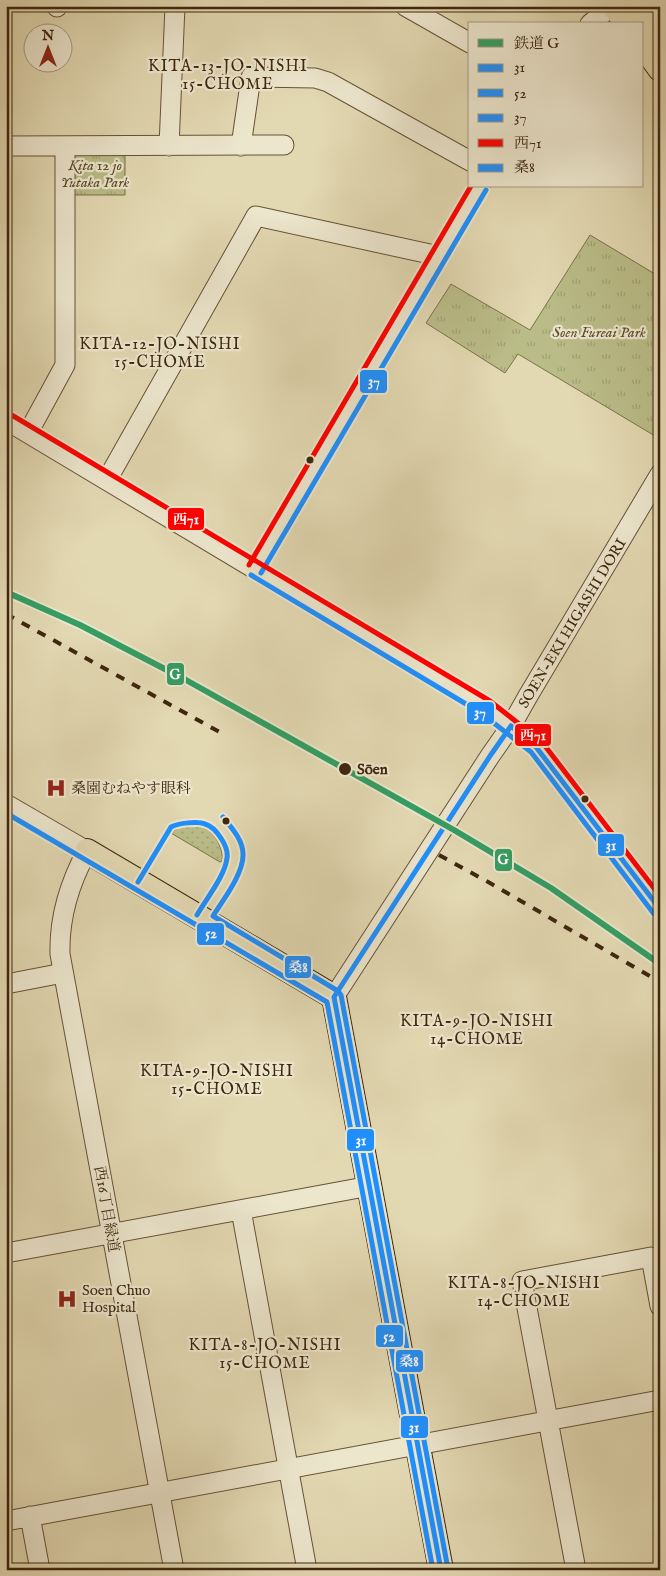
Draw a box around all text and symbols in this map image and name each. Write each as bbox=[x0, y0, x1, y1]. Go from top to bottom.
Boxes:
north arrow bbox=[22, 22, 72, 72]
legend bbox=[468, 22, 644, 188]
text: N bbox=[41, 27, 54, 45]
text: 鉄道 G bbox=[514, 34, 559, 53]
district label: KITA-13-JO-NISHI 15-CHOME bbox=[148, 57, 308, 95]
text: 31 bbox=[514, 58, 525, 77]
text: 52 bbox=[514, 84, 526, 103]
text: 37 bbox=[514, 108, 527, 127]
text: 西71 bbox=[514, 134, 542, 153]
park label: Kita 12 jo Yutaka Park bbox=[61, 156, 129, 192]
text: 桑8 bbox=[514, 158, 535, 177]
park label: Soen Fureai Park bbox=[552, 323, 646, 342]
district label: KITA-12-JO-NISHI 15-CHOME bbox=[79, 335, 241, 373]
line badge: 37 bbox=[359, 369, 388, 394]
text: 37 bbox=[368, 373, 380, 391]
unlabelled marker bbox=[305, 455, 315, 465]
line badge: 西71 bbox=[167, 507, 205, 531]
text: 西71 bbox=[173, 511, 199, 529]
street label: SOEN-EKI HIGASHI DORI bbox=[514, 534, 631, 712]
line badge: G bbox=[166, 662, 185, 686]
text: G bbox=[169, 666, 181, 684]
line badge: 37 bbox=[466, 701, 495, 725]
text: 37 bbox=[474, 704, 486, 722]
line badge: 西71 bbox=[514, 723, 552, 747]
text: 西71 bbox=[520, 727, 546, 745]
place label: Sōen bbox=[357, 760, 388, 779]
marker: Sōen bbox=[337, 761, 353, 777]
hospital icon: 桑園むねやす眼科 bbox=[45, 777, 67, 799]
place label: 桑園むねやす眼科 bbox=[71, 779, 191, 798]
unlabelled marker bbox=[580, 794, 590, 804]
unlabelled marker bbox=[221, 816, 231, 826]
line badge: 31 bbox=[597, 833, 625, 857]
text: 31 bbox=[606, 837, 616, 855]
line badge: G bbox=[494, 848, 513, 872]
text: G bbox=[497, 851, 509, 869]
line badge: 52 bbox=[196, 922, 225, 946]
text: 52 bbox=[205, 925, 217, 943]
line badge: 桑8 bbox=[284, 955, 312, 979]
text: 桑8 bbox=[288, 959, 308, 977]
district label: KITA-9-JO-NISHI 14-CHOME bbox=[400, 1012, 554, 1050]
district label: KITA-9-JO-NISHI 15-CHOME bbox=[140, 1062, 294, 1100]
line badge: 31 bbox=[346, 1128, 375, 1152]
text: 31 bbox=[356, 1132, 366, 1150]
street label: 西16丁目緑道 bbox=[90, 1165, 123, 1254]
district label: KITA-8-JO-NISHI 14-CHOME bbox=[447, 1274, 601, 1312]
place label: Soen Chuo Hospital bbox=[82, 1281, 150, 1317]
hospital icon: Soen Chuo Hospital bbox=[56, 1288, 78, 1310]
line badge: 52 bbox=[375, 1324, 404, 1348]
text: 52 bbox=[383, 1328, 395, 1346]
district label: KITA-8-JO-NISHI 15-CHOME bbox=[188, 1336, 342, 1374]
line badge: 桑8 bbox=[395, 1349, 424, 1373]
text: 桑8 bbox=[399, 1353, 419, 1371]
line badge: 31 bbox=[400, 1415, 429, 1439]
text: 31 bbox=[409, 1419, 419, 1437]

